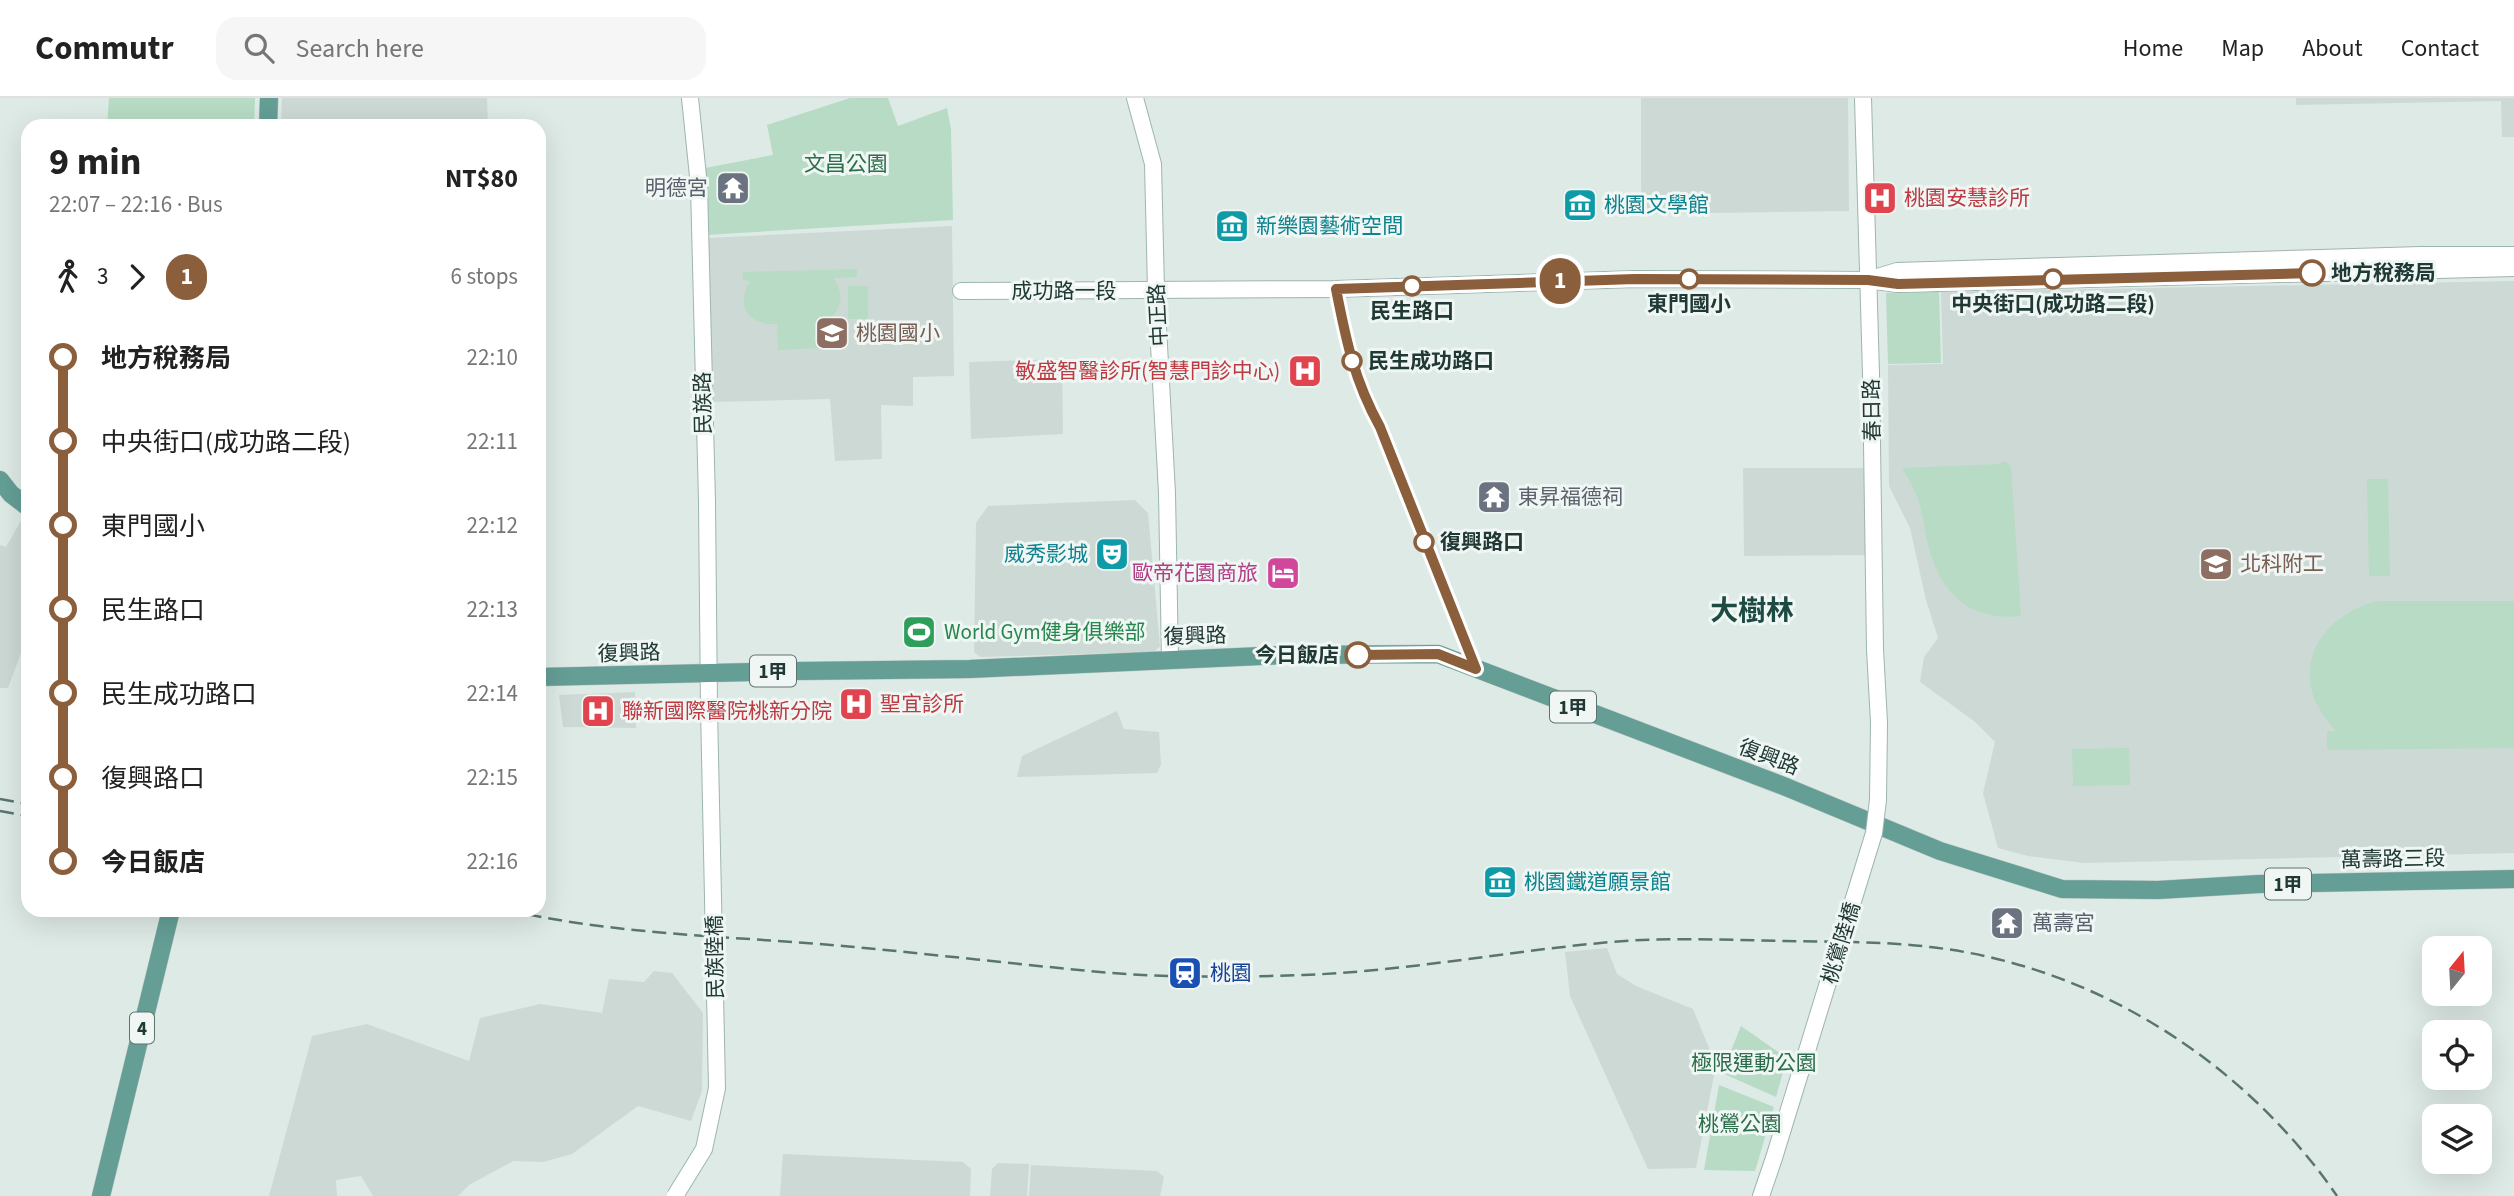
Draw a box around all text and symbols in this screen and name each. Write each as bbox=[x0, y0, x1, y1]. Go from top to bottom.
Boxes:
search box bbox=[216, 17, 706, 80]
text: Commutr bbox=[35, 25, 174, 72]
icon: search bbox=[240, 29, 278, 67]
text: Search here bbox=[296, 30, 424, 67]
text: Home bbox=[2123, 31, 2183, 66]
text: Map bbox=[2221, 31, 2264, 66]
text: About bbox=[2302, 31, 2363, 66]
text: Contact bbox=[2401, 31, 2479, 66]
text: 9 min bbox=[49, 135, 141, 189]
park label: 文昌公園 bbox=[804, 149, 888, 179]
text: NT$80 bbox=[445, 160, 518, 197]
temple icon: 明德宮 bbox=[714, 169, 752, 207]
place label: 明德宮 bbox=[645, 173, 708, 203]
hospital icon: 桃園安慧診所 bbox=[1861, 179, 1899, 217]
place label: 桃園安慧診所 bbox=[1904, 183, 2030, 213]
museum icon: 桃園文學館 bbox=[1561, 186, 1599, 224]
text: 22:07 – 22:16 · Bus bbox=[49, 188, 223, 221]
place label: 桃園文學館 bbox=[1604, 190, 1709, 220]
museum icon: 新樂園藝術空間 bbox=[1213, 207, 1251, 245]
place label: 新樂園藝術空間 bbox=[1256, 211, 1403, 241]
icon: walk bbox=[49, 258, 87, 296]
icon: forward bbox=[118, 258, 156, 296]
line badge: 1 bbox=[1537, 258, 1583, 304]
place label: 地方稅務局 bbox=[2331, 258, 2436, 288]
text: 1 bbox=[180, 259, 193, 294]
text: 3 bbox=[97, 260, 108, 293]
text: 6 stops bbox=[451, 260, 518, 293]
marker: 地方稅務局 bbox=[2299, 260, 2325, 286]
text: 1 bbox=[1554, 263, 1566, 298]
marker: 東門國小 bbox=[1679, 269, 1699, 289]
marker: 中央街口(成功路二段) bbox=[2043, 269, 2063, 289]
street label: 成功路一段 bbox=[1012, 276, 1117, 306]
marker: 民生路口 bbox=[1402, 276, 1422, 296]
street label: 中正路 bbox=[1141, 283, 1175, 347]
place label: 東門國小 bbox=[1647, 289, 1731, 319]
place label: 中央街口(成功路二段) bbox=[1951, 289, 2155, 319]
place label: 民生路口 bbox=[1370, 296, 1454, 326]
school or university icon: 桃園國小 bbox=[813, 314, 851, 352]
place label: 桃園國小 bbox=[856, 318, 940, 348]
text: 地方稅務局 bbox=[101, 340, 231, 377]
text: 22:10 bbox=[467, 341, 518, 374]
place label: 民生成功路口 bbox=[1368, 346, 1494, 376]
marker: 民生成功路口 bbox=[1342, 351, 1362, 371]
hospital icon: 敏盛智醫診所(智慧門診中心) bbox=[1286, 352, 1324, 390]
place label: 敏盛智醫診所(智慧門診中心) bbox=[1015, 356, 1280, 386]
street label: 民族路 bbox=[687, 371, 719, 435]
street label: 春日路 bbox=[1856, 378, 1888, 442]
text: 中央街口(成功路二段) bbox=[101, 424, 351, 461]
text: 22:11 bbox=[467, 425, 518, 458]
temple icon: 東昇福德祠 bbox=[1475, 478, 1513, 516]
place label: 東昇福德祠 bbox=[1518, 482, 1623, 512]
text: 東門國小 bbox=[101, 508, 205, 545]
text: 22:12 bbox=[467, 509, 518, 542]
place label: 復興路口 bbox=[1440, 527, 1524, 557]
marker: 復興路口 bbox=[1414, 532, 1434, 552]
theatre icon: 威秀影城 bbox=[1093, 535, 1131, 573]
place label: 威秀影城 bbox=[1004, 539, 1088, 569]
school or university icon: 北科附工 bbox=[2197, 545, 2235, 583]
place label: 北科附工 bbox=[2240, 549, 2324, 579]
hotel icon: 歐帝花園商旅 bbox=[1264, 554, 1302, 592]
place label: 歐帝花園商旅 bbox=[1132, 558, 1258, 588]
district label: 大樹林 bbox=[1710, 591, 1794, 631]
text: 民生路口 bbox=[101, 592, 205, 629]
text: 22:13 bbox=[467, 593, 518, 626]
sports icon: World Gym健身俱樂部 bbox=[900, 613, 938, 651]
place label: World Gym健身俱樂部 bbox=[944, 617, 1146, 647]
street label: 復興路 bbox=[1163, 620, 1227, 652]
street label: 復興路 bbox=[597, 637, 661, 669]
place label: 今日飯店 bbox=[1255, 640, 1339, 670]
marker: 今日飯店 bbox=[1345, 642, 1371, 668]
road number: 1甲 bbox=[750, 656, 796, 686]
text: 民生成功路口 bbox=[101, 676, 257, 713]
text: 22:14 bbox=[467, 677, 518, 710]
hospital icon: 聖宜診所 bbox=[837, 685, 875, 723]
place label: 聖宜診所 bbox=[880, 689, 964, 719]
hospital icon: 聯新國際醫院桃新分院 bbox=[579, 692, 617, 730]
road number: 1甲 bbox=[1550, 692, 1596, 722]
place label: 聯新國際醫院桃新分院 bbox=[622, 696, 832, 726]
street label: 復興路 bbox=[1734, 732, 1804, 782]
text: 復興路口 bbox=[101, 760, 205, 797]
text: 22:15 bbox=[467, 761, 518, 794]
street label: 萬壽路三段 bbox=[2340, 843, 2446, 875]
text: 今日飯店 bbox=[101, 844, 205, 881]
text: 22:16 bbox=[467, 845, 518, 878]
museum icon: 桃園鐵道願景館 bbox=[1481, 863, 1519, 901]
place label: 桃園鐵道願景館 bbox=[1524, 867, 1671, 897]
road number: 1甲 bbox=[2265, 869, 2311, 900]
street label: 桃鶯陸橋 bbox=[1814, 898, 1868, 988]
temple icon: 萬壽宮 bbox=[1988, 904, 2026, 942]
place label: 萬壽宮 bbox=[2032, 908, 2095, 938]
street label: 民族陸橋 bbox=[699, 915, 731, 999]
north arrow bbox=[2422, 936, 2492, 1006]
map controls bbox=[2422, 936, 2492, 1174]
station icon: 桃園 bbox=[1166, 954, 1204, 992]
place label: 桃園 bbox=[1210, 958, 1252, 988]
road number: 4 bbox=[130, 1012, 154, 1044]
button: locate bbox=[2422, 1020, 2492, 1090]
park label: 極限運動公園 bbox=[1691, 1048, 1817, 1078]
button: layers bbox=[2422, 1104, 2492, 1174]
park label: 桃鶯公園 bbox=[1698, 1109, 1782, 1139]

